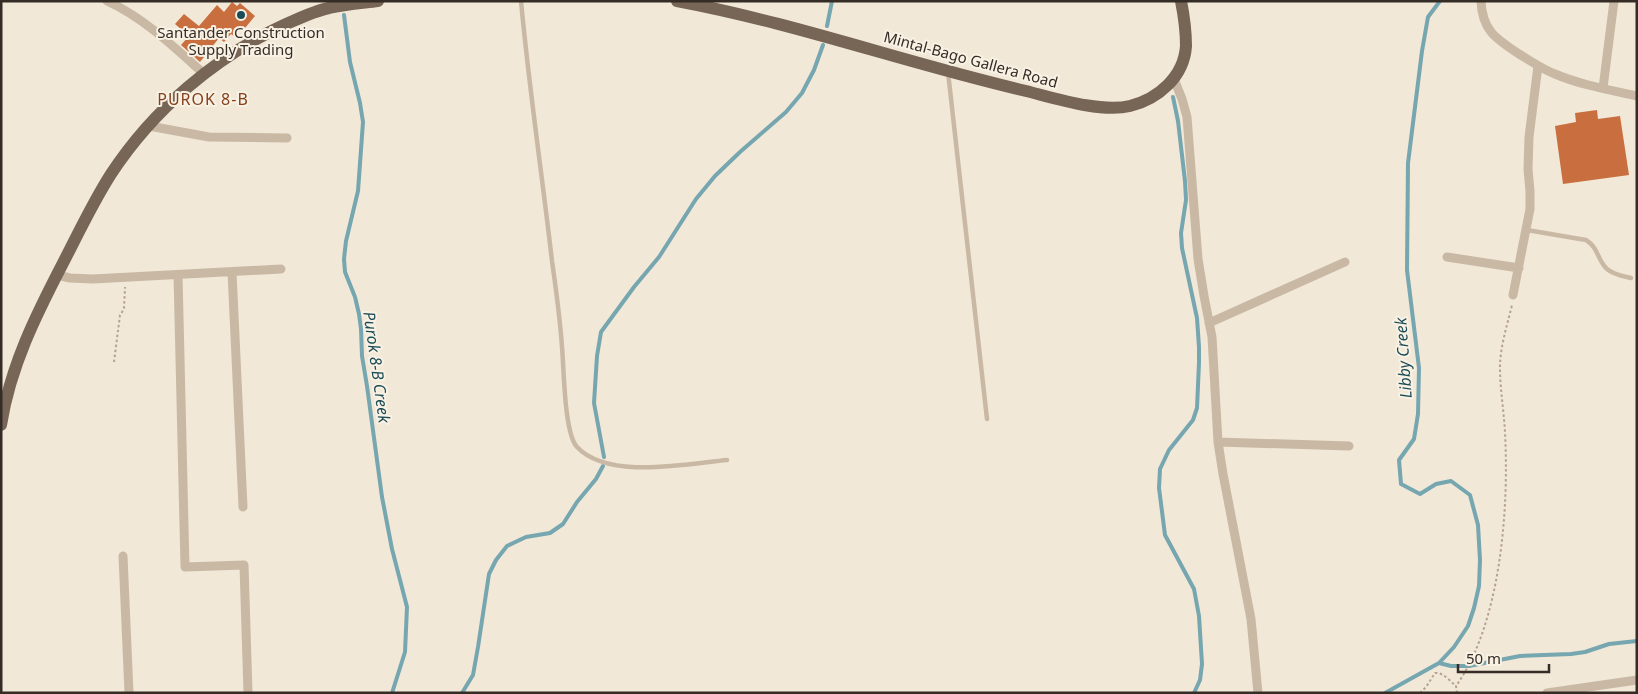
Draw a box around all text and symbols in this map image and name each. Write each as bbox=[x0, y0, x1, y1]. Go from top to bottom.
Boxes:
marker: Santander Construction Supply Trading bbox=[235, 9, 247, 21]
place label: Santander Construction Supply Trading bbox=[157, 22, 325, 59]
street label: Mintal-Bago Gallera Road bbox=[882, 26, 1060, 92]
district label: PUROK 8-B bbox=[157, 88, 249, 110]
water label: Purok 8-B Creek bbox=[358, 310, 396, 425]
water label: Libby Creek bbox=[1389, 316, 1417, 399]
scale bar bbox=[1458, 642, 1549, 674]
text: 50 m bbox=[1466, 648, 1501, 668]

